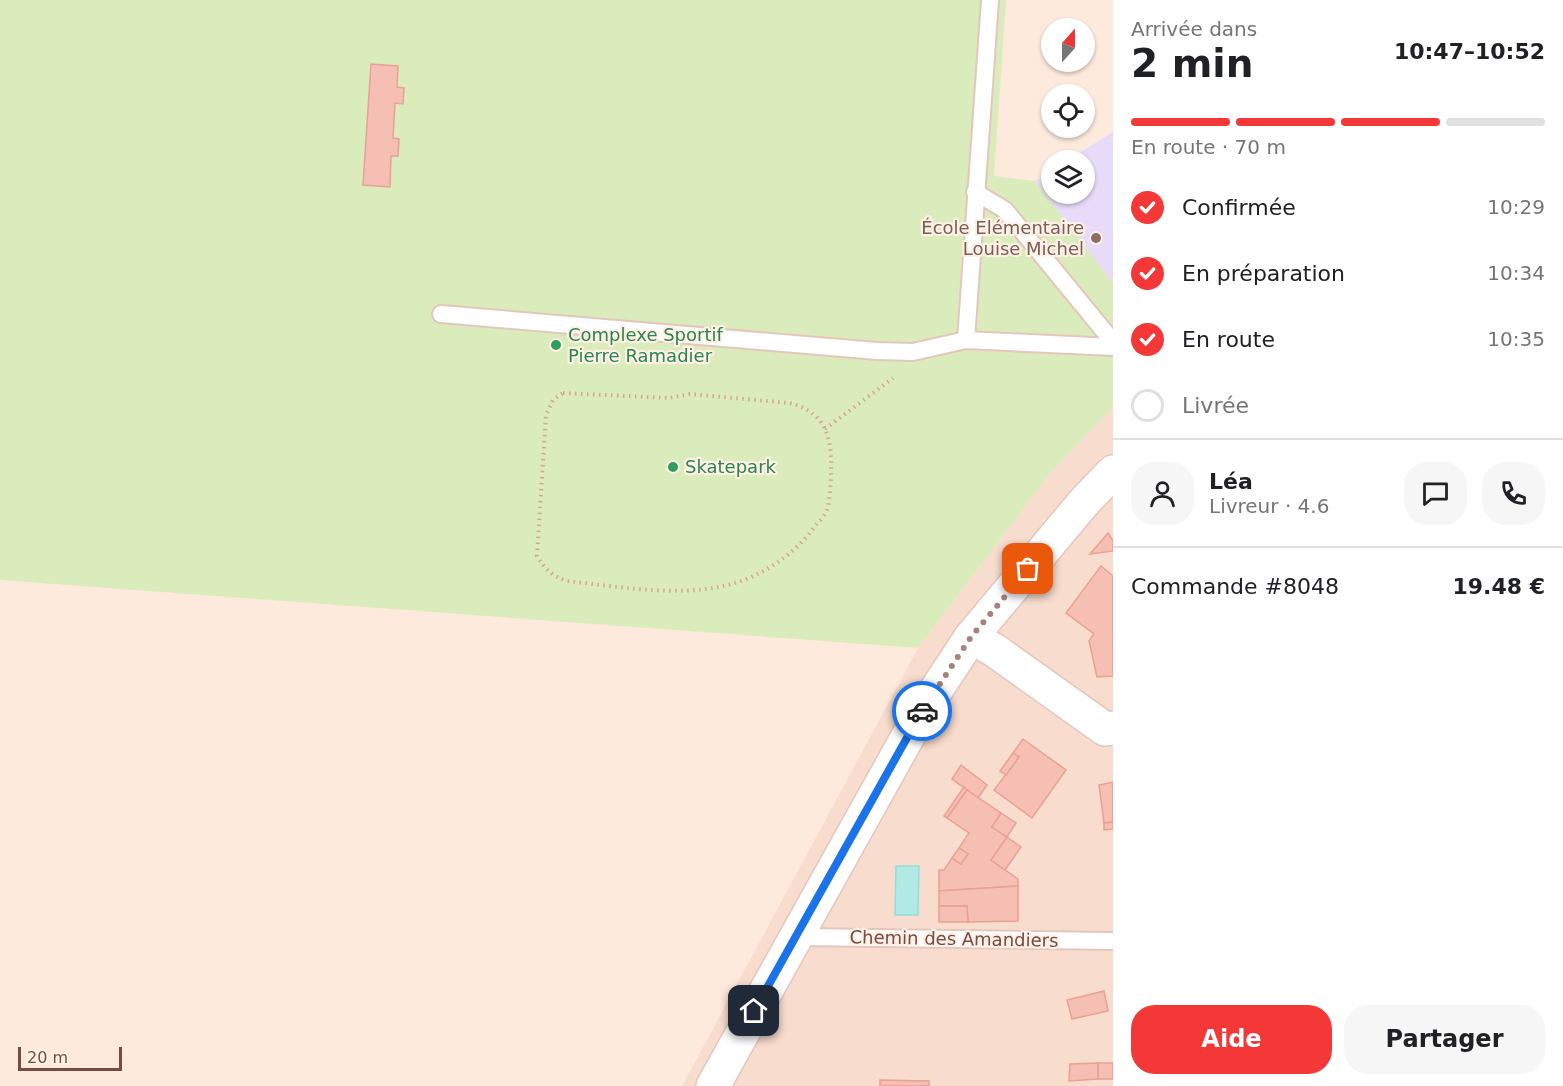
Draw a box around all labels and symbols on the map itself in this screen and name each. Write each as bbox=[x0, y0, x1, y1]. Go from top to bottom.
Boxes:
north arrow bbox=[1041, 18, 1095, 72]
place label: École Elémentaire Louise Michel bbox=[921, 217, 1084, 259]
marker: École Elémentaire Louise Michel bbox=[1089, 231, 1103, 245]
place label: Complexe Sportif Pierre Ramadier bbox=[568, 324, 724, 366]
marker: Complexe Sportif Pierre Ramadier bbox=[549, 338, 563, 352]
place label: Skatepark bbox=[685, 456, 777, 477]
marker: Skatepark bbox=[666, 460, 680, 474]
pin bbox=[1002, 543, 1053, 594]
courier bbox=[892, 681, 952, 741]
street label: Chemin des Amandiers bbox=[849, 926, 1059, 951]
pin bbox=[728, 985, 779, 1036]
scale bar bbox=[18, 1044, 122, 1072]

